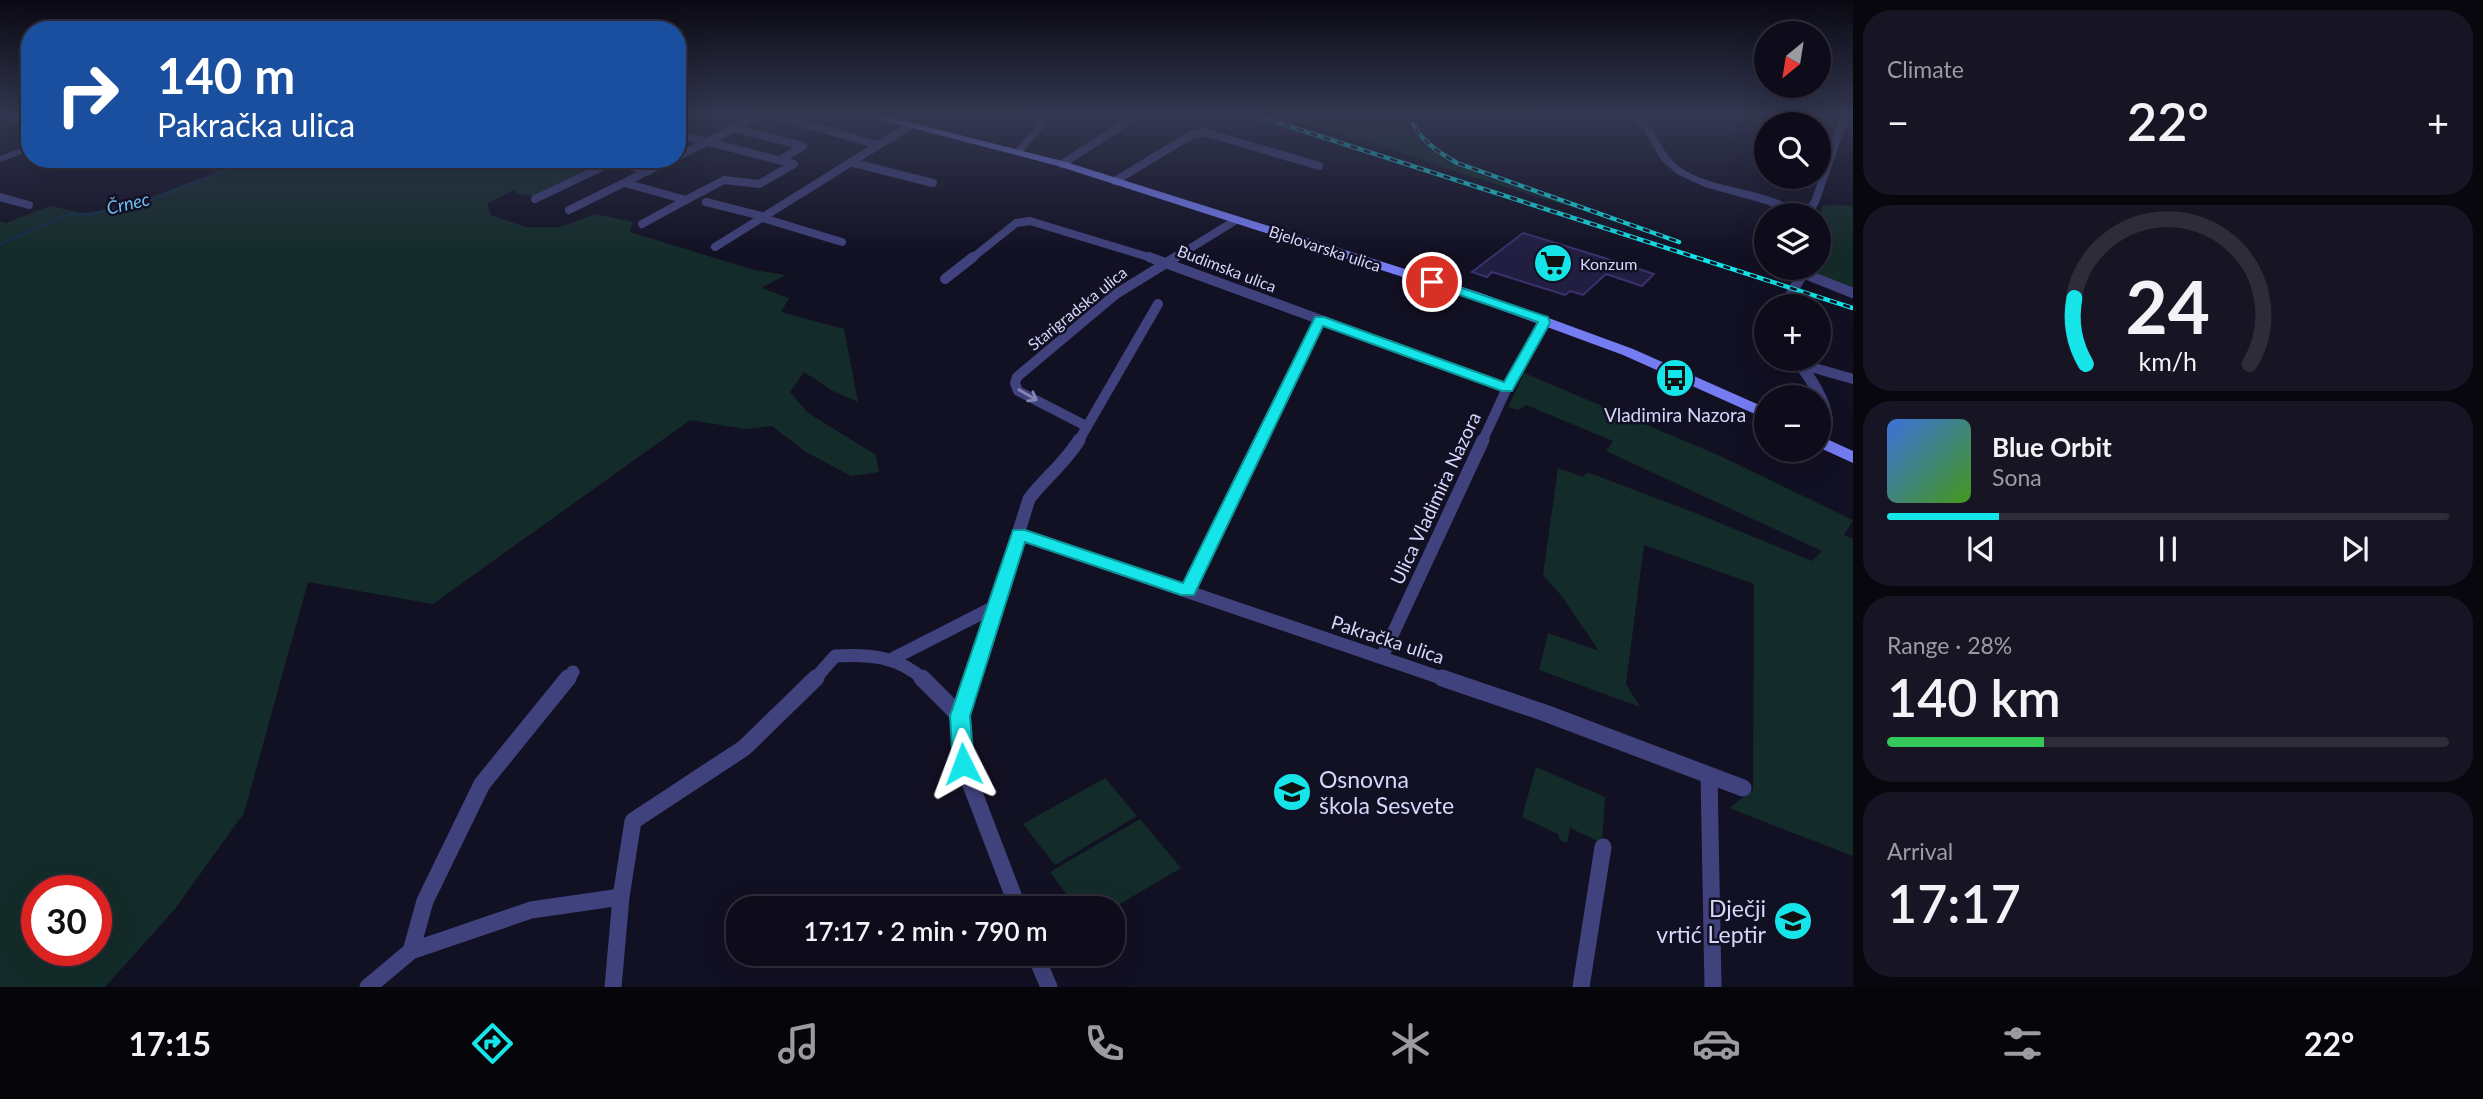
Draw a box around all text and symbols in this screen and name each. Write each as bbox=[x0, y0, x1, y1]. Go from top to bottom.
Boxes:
north arrow bbox=[1754, 21, 1830, 98]
map controls bbox=[1754, 21, 1831, 462]
text: 140 m bbox=[157, 46, 295, 104]
icon: right bbox=[42, 49, 133, 140]
text: Climate bbox=[1887, 55, 1964, 83]
text: 22° bbox=[2127, 90, 2209, 152]
text: − bbox=[1887, 99, 1909, 145]
text: + bbox=[2427, 99, 2449, 145]
text: Pakračka ulica bbox=[157, 105, 355, 144]
button: search bbox=[1754, 112, 1831, 189]
water label: Črnec bbox=[104, 187, 152, 219]
button: layers bbox=[1754, 203, 1831, 280]
street label: Bjelovarska ulica bbox=[1267, 221, 1383, 275]
street label: Budimska ulica bbox=[1175, 240, 1279, 296]
supermarket icon: Konzum bbox=[1532, 242, 1574, 284]
pin bbox=[1402, 252, 1462, 312]
place label: Konzum bbox=[1580, 254, 1637, 273]
street label: Starigradska ulica bbox=[1024, 262, 1130, 354]
icon: arrive bbox=[1413, 263, 1451, 301]
text: 24 bbox=[2126, 263, 2210, 351]
button: + bbox=[1754, 294, 1831, 371]
text: km/h bbox=[2139, 346, 2197, 376]
bus stop icon: Vladimira Nazora bbox=[1654, 357, 1696, 399]
button: − bbox=[1754, 385, 1831, 462]
one-way arrow bbox=[1017, 388, 1037, 402]
place label: Vladimira Nazora bbox=[1604, 403, 1746, 426]
street label: Ulica Vladimira Nazora bbox=[1385, 408, 1485, 588]
text: Blue Orbit bbox=[1992, 431, 2112, 463]
text: Sona bbox=[1992, 463, 2042, 491]
icon: previous bbox=[1962, 530, 2000, 568]
icon: pause bbox=[2149, 530, 2187, 568]
icon: next bbox=[2336, 530, 2374, 568]
street label: Pakračka ulica bbox=[1329, 610, 1447, 668]
text: Range · 28% bbox=[1887, 631, 2012, 659]
text: 140 km bbox=[1887, 666, 2061, 728]
position arrow bbox=[926, 727, 1000, 801]
place label: Osnovna škola Sesvete bbox=[1319, 765, 1454, 819]
school or university icon: Osnovna škola Sesvete bbox=[1271, 771, 1313, 813]
text: Arrival bbox=[1887, 837, 1953, 865]
text: 17:17 bbox=[1887, 872, 2021, 934]
speed limit sign: 30 bbox=[21, 875, 112, 966]
place label: Dječji vrtić Leptir bbox=[1656, 894, 1767, 948]
school or university icon: Dječji vrtić Leptir bbox=[1772, 900, 1814, 942]
text: 17:17 · 2 min · 790 m bbox=[803, 915, 1048, 947]
icon: directions bbox=[468, 1019, 517, 1068]
icon: music bbox=[774, 1019, 823, 1068]
icon: phone bbox=[1080, 1019, 1129, 1068]
icon: climate bbox=[1386, 1019, 1435, 1068]
icon: car bbox=[1692, 1019, 1741, 1068]
icon: filters bbox=[1998, 1019, 2047, 1068]
text: 17:15 bbox=[129, 1024, 211, 1063]
text: 22° bbox=[2304, 1024, 2354, 1063]

